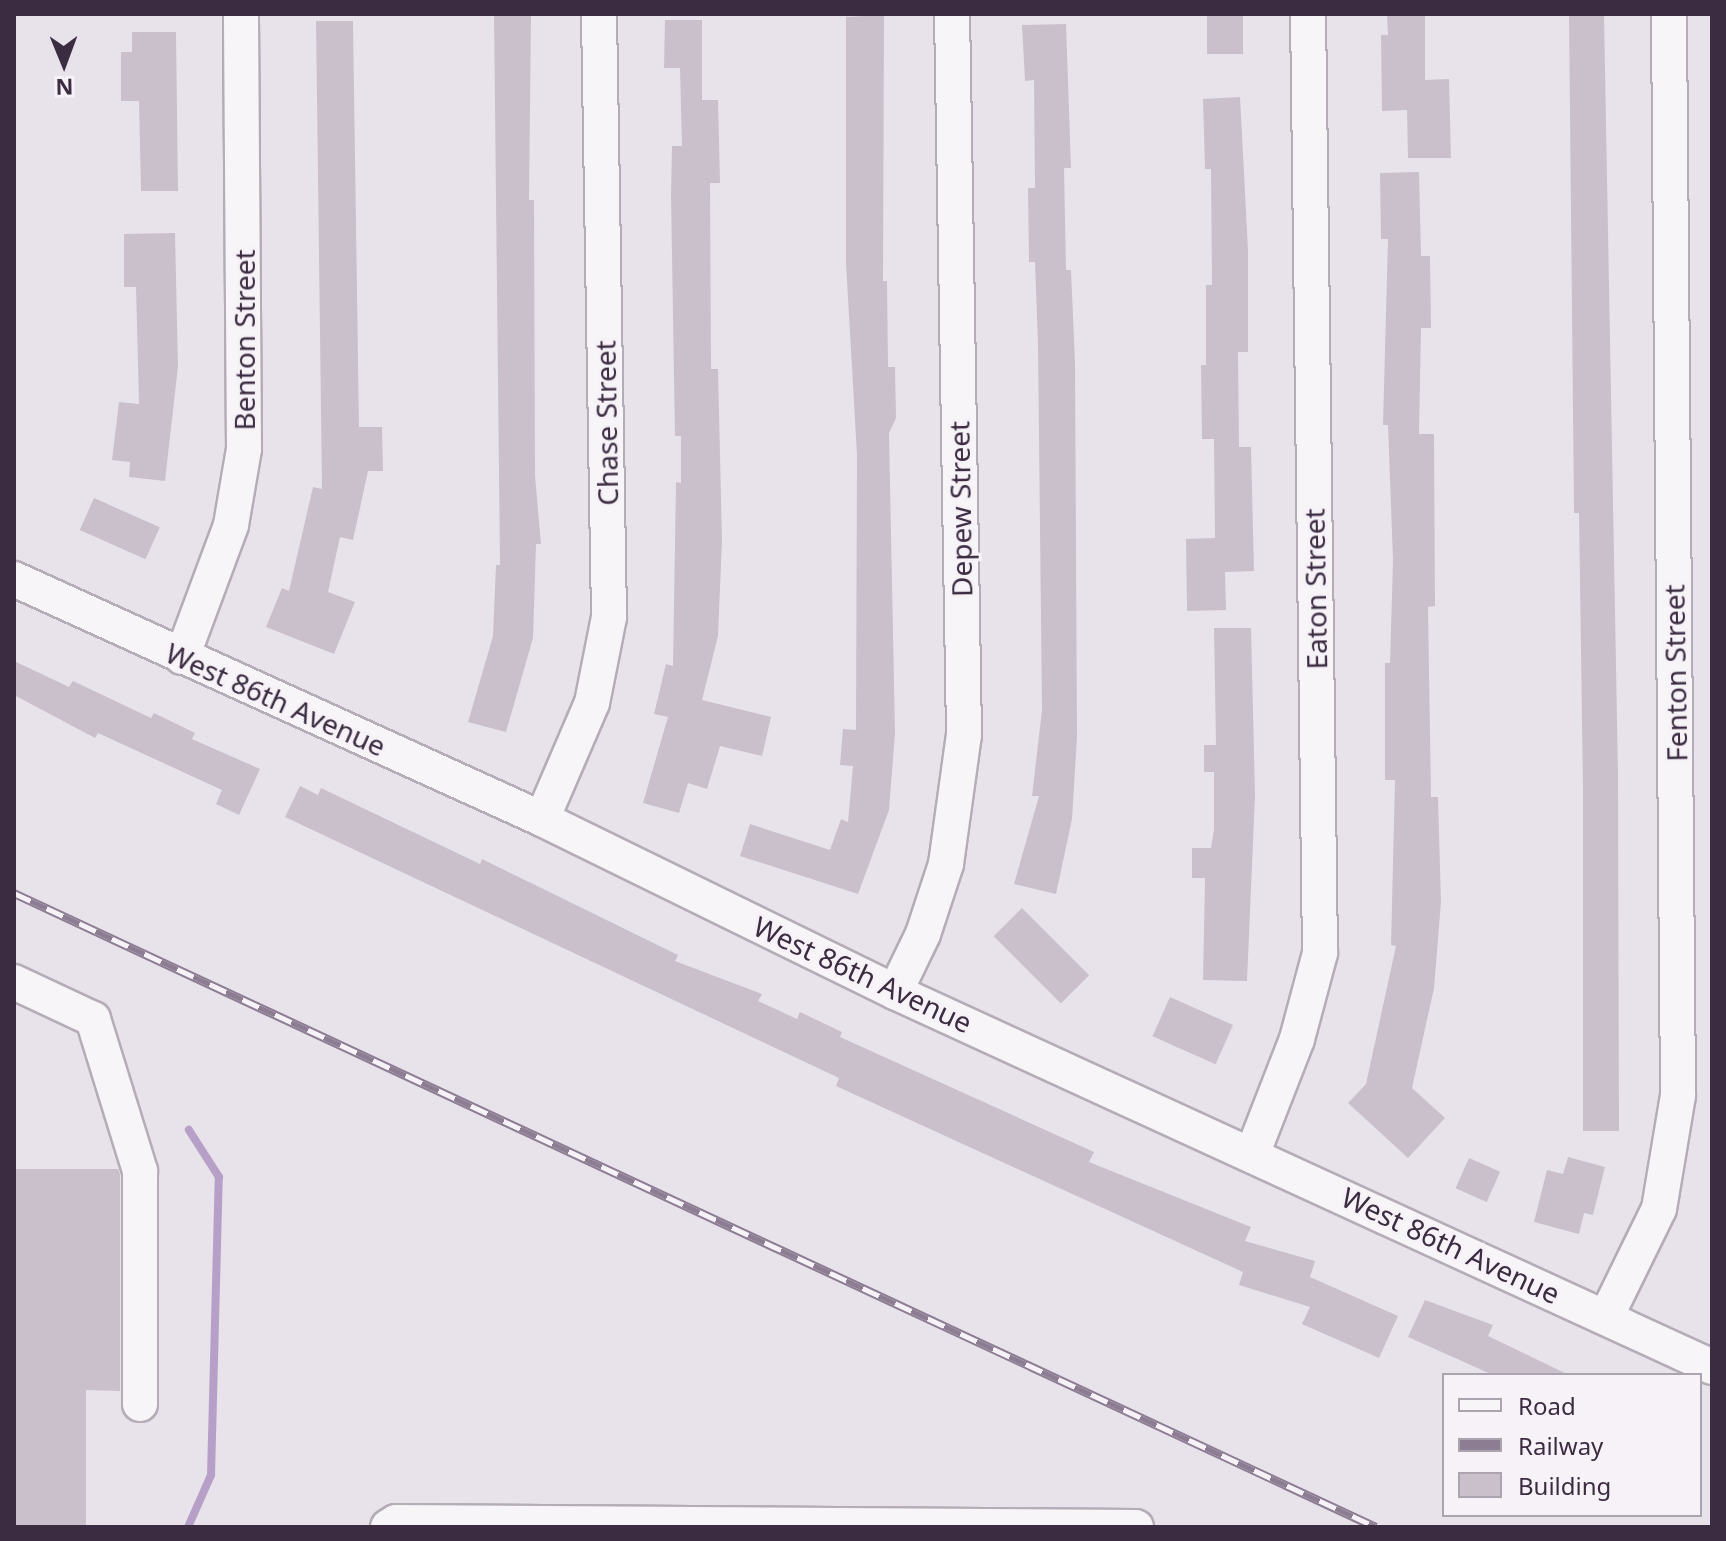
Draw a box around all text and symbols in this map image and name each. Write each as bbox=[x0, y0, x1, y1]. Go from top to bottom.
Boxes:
north arrow bbox=[24, 24, 104, 104]
text: N bbox=[55, 73, 74, 103]
street label: Benton Street bbox=[227, 249, 261, 431]
street label: Chase Street bbox=[588, 340, 624, 506]
street label: Depew Street bbox=[942, 421, 978, 597]
street label: Eaton Street bbox=[1297, 508, 1333, 670]
street label: Fenton Street bbox=[1657, 584, 1693, 762]
street label: West 86th Avenue bbox=[161, 635, 391, 763]
street label: West 86th Avenue bbox=[748, 909, 978, 1039]
street label: West 86th Avenue bbox=[1336, 1180, 1566, 1310]
legend bbox=[1442, 1373, 1702, 1517]
text: Road bbox=[1518, 1389, 1576, 1422]
text: Railway bbox=[1518, 1429, 1603, 1462]
text: Building bbox=[1518, 1469, 1611, 1502]

